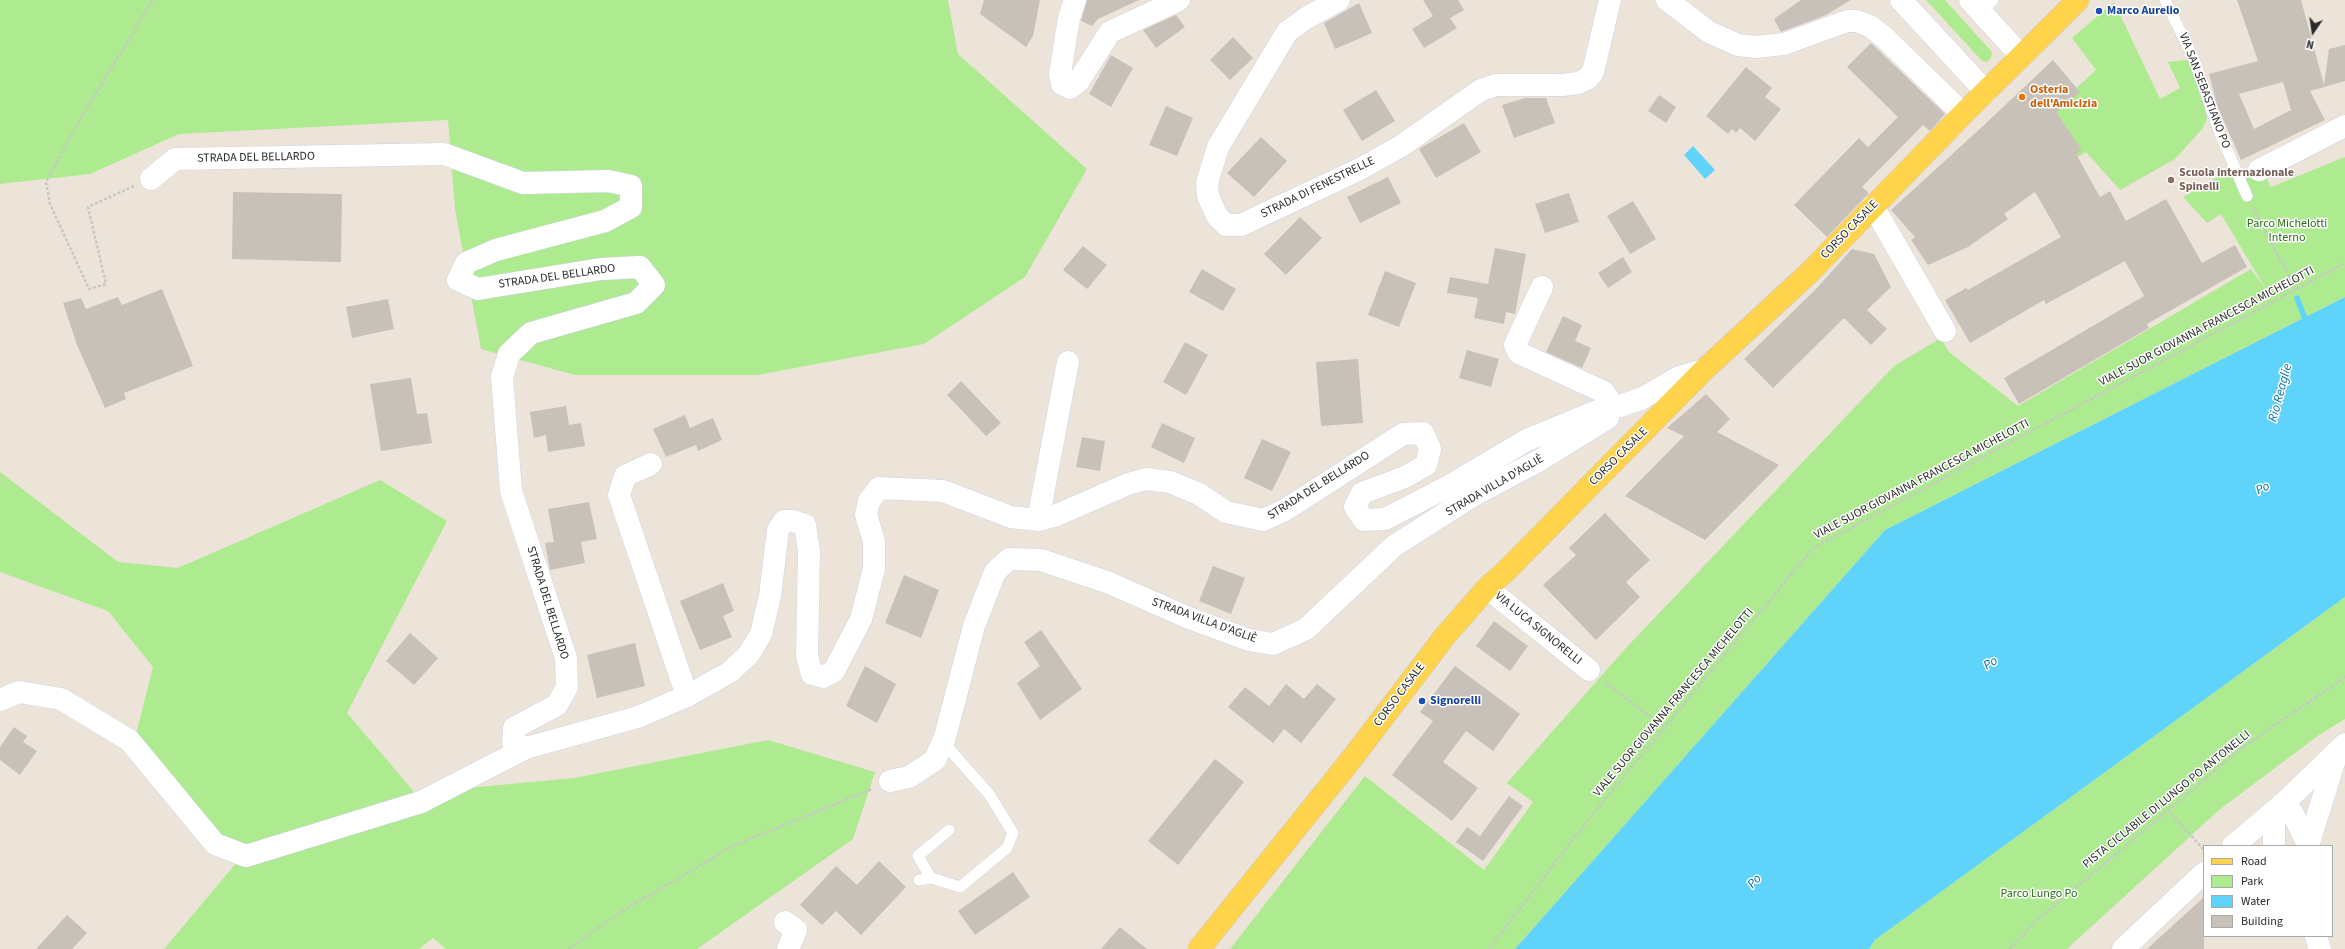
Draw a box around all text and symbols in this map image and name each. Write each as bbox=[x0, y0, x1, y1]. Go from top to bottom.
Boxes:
place label: Marco Aurelio bbox=[2107, 4, 2179, 18]
marker: Marco Aurelio bbox=[2094, 6, 2104, 16]
north arrow bbox=[2293, 12, 2333, 52]
street label: VIA SAN SEBASTIANO PO bbox=[2175, 31, 2233, 151]
text: N bbox=[2305, 36, 2315, 52]
place label: Osteria dell'Amicizia bbox=[2030, 83, 2097, 111]
marker: Osteria dell'Amicizia bbox=[2017, 92, 2027, 102]
street label: STRADA DEL BELLARDO bbox=[197, 150, 315, 166]
street label: STRADA DI FENESTRELLE bbox=[1259, 154, 1377, 222]
place label: Scuola internazionale Spinelli bbox=[2179, 166, 2294, 194]
marker: Scuola internazionale Spinelli bbox=[2166, 175, 2176, 185]
street label: CORSO CASALE bbox=[1818, 198, 1882, 262]
park label: Parco Michelotti Interno bbox=[2247, 217, 2327, 245]
street label: STRADA DEL BELLARDO bbox=[498, 262, 616, 292]
street label: VIALE SUOR GIOVANNA FRANCESCA MICHELOTTI bbox=[2097, 264, 2317, 390]
water label: Rio Reaglie bbox=[2266, 362, 2296, 424]
street label: VIALE SUOR GIOVANNA FRANCESCA MICHELOTTI bbox=[1812, 417, 2032, 543]
street label: CORSO CASALE bbox=[1587, 425, 1651, 489]
street label: STRADA DEL BELLARDO bbox=[1265, 449, 1373, 523]
street label: STRADA VILLA D'AGLIÈ bbox=[1443, 452, 1547, 520]
water label: Po bbox=[2253, 479, 2273, 499]
street label: STRADA DEL BELLARDO bbox=[523, 545, 571, 661]
street label: VIA LUCA SIGNORELLI bbox=[1492, 589, 1584, 669]
street label: STRADA VILLA D'AGLIÈ bbox=[1149, 595, 1259, 647]
street label: VIALE SUOR GIOVANNA FRANCESCA MICHELOTTI bbox=[1591, 606, 1757, 800]
water label: Po bbox=[1981, 654, 2001, 674]
street label: CORSO CASALE bbox=[1371, 660, 1429, 730]
place label: Signorelli bbox=[1430, 694, 1481, 708]
marker: Signorelli bbox=[1417, 696, 1427, 706]
street label: PISTA CICLABILE DI LUNGO PO ANTONELLI bbox=[2080, 728, 2254, 872]
legend bbox=[2203, 845, 2333, 937]
text: Road bbox=[2241, 853, 2267, 870]
water label: Po bbox=[1745, 872, 1765, 892]
text: Park bbox=[2241, 873, 2263, 890]
park label: Parco Lungo Po bbox=[2000, 887, 2078, 901]
text: Water bbox=[2241, 893, 2270, 910]
text: Building bbox=[2241, 913, 2283, 930]

